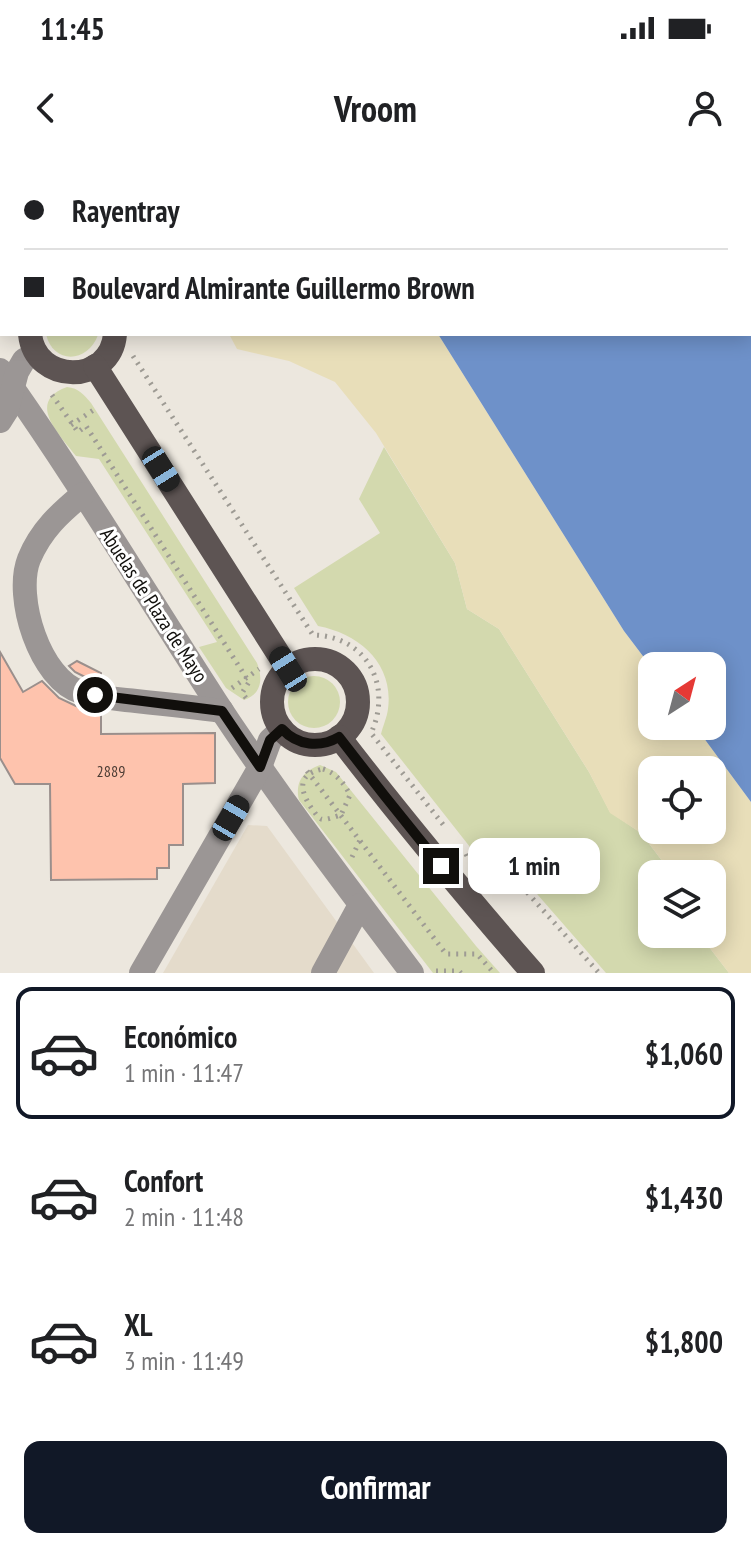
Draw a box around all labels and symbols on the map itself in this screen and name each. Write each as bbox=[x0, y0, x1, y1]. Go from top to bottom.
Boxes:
car bbox=[138, 442, 184, 496]
street label: Abuelas de Plaza de Mayo bbox=[94, 523, 214, 687]
car bbox=[265, 642, 311, 696]
north arrow bbox=[638, 652, 726, 740]
route start bbox=[77, 677, 113, 713]
house number: 2889 bbox=[97, 761, 125, 781]
car bbox=[209, 791, 253, 845]
callout: 1 min bbox=[469, 838, 601, 894]
route end bbox=[423, 848, 459, 884]

